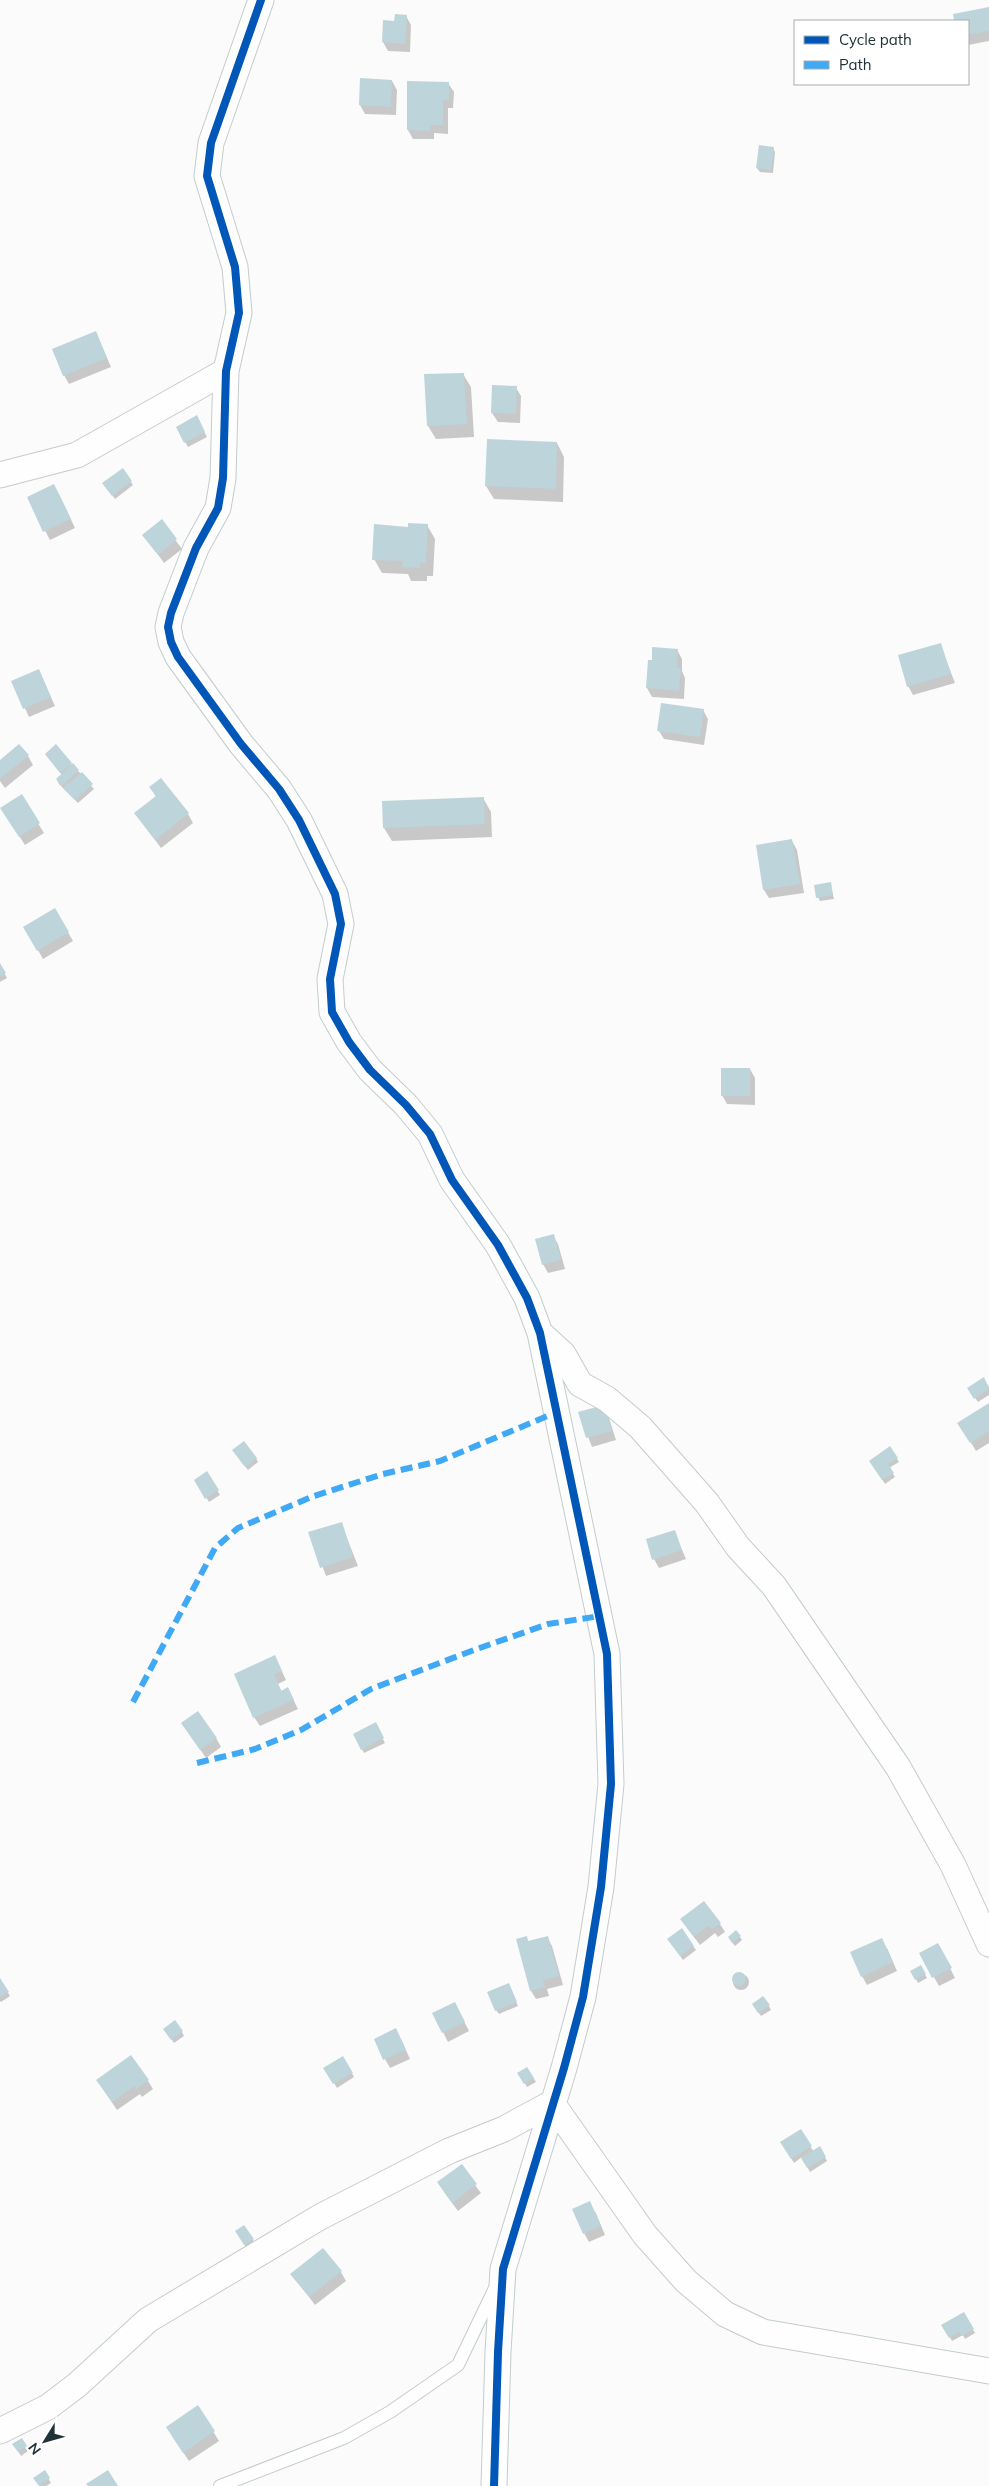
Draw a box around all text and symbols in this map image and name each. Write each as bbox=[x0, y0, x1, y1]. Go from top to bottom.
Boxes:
legend bbox=[794, 20, 969, 85]
text: Cycle path bbox=[839, 30, 912, 49]
text: Path bbox=[839, 55, 871, 74]
north arrow bbox=[20, 2416, 70, 2466]
text: N bbox=[24, 2439, 45, 2458]

